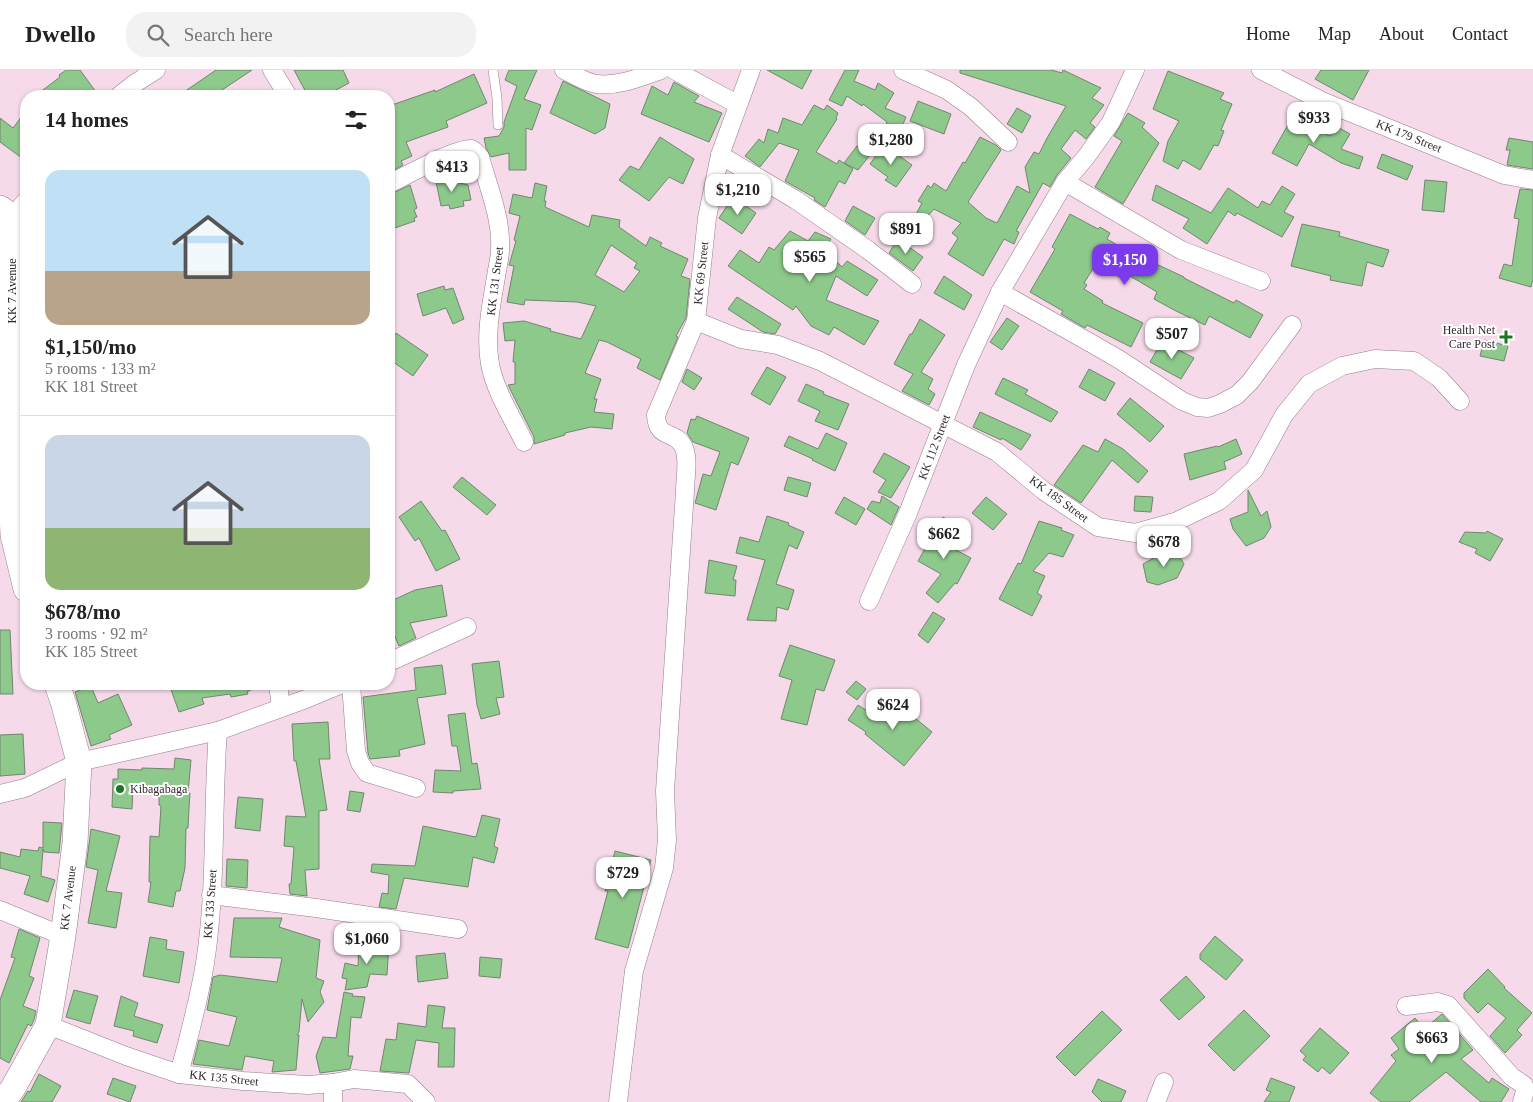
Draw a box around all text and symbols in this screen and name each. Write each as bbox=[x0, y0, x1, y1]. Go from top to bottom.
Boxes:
search box bbox=[126, 12, 476, 57]
text: Dwello bbox=[25, 21, 96, 47]
icon: search bbox=[144, 21, 172, 49]
text: Search here bbox=[184, 24, 273, 45]
text: Home bbox=[1246, 24, 1290, 44]
text: Map bbox=[1318, 24, 1351, 44]
text: About bbox=[1379, 24, 1424, 44]
text: Contact bbox=[1452, 24, 1508, 44]
pin: $933 bbox=[1284, 102, 1344, 144]
icon: filters bbox=[342, 106, 370, 134]
text: 14 homes bbox=[45, 108, 128, 132]
text: $933 bbox=[1298, 109, 1330, 126]
street label: KK 179 Street bbox=[1374, 117, 1444, 156]
pin: $1,280 bbox=[850, 124, 932, 166]
text: $1,280 bbox=[869, 131, 913, 148]
pin: $413 bbox=[422, 150, 482, 193]
text: $413 bbox=[436, 158, 468, 175]
pin: $1,210 bbox=[697, 174, 779, 216]
text: $1,210 bbox=[716, 181, 760, 198]
icon: home bbox=[163, 202, 253, 292]
pin: $891 bbox=[876, 212, 936, 255]
text: $891 bbox=[890, 220, 922, 237]
street label: KK 69 Street bbox=[691, 240, 711, 305]
pin: $565 bbox=[780, 240, 840, 283]
pin: $1,150 bbox=[1084, 244, 1166, 286]
street label: KK 131 Street bbox=[484, 245, 506, 316]
text: $565 bbox=[794, 248, 826, 265]
text: $1,150 bbox=[1103, 251, 1147, 268]
street label: KK 7 Avenue bbox=[5, 258, 19, 324]
pin: $507 bbox=[1142, 318, 1202, 360]
place label: Health Net Care Post bbox=[1443, 323, 1496, 351]
text: $507 bbox=[1156, 325, 1188, 342]
marker: Health Net Care Post bbox=[1499, 330, 1513, 344]
text: $1,150/mo bbox=[45, 335, 137, 359]
text: 5 rooms · 133 m² bbox=[45, 360, 156, 377]
text: KK 181 Street bbox=[45, 378, 137, 395]
street label: KK 112 Street bbox=[915, 412, 953, 482]
icon: home bbox=[163, 468, 253, 558]
street label: KK 185 Street bbox=[1027, 473, 1092, 525]
pin: $662 bbox=[914, 518, 974, 560]
text: $662 bbox=[928, 525, 960, 542]
pin: $678 bbox=[1134, 526, 1194, 568]
text: $678 bbox=[1148, 533, 1180, 550]
text: $678/mo bbox=[45, 600, 121, 624]
text: 3 rooms · 92 m² bbox=[45, 625, 148, 642]
text: KK 185 Street bbox=[45, 643, 137, 660]
pin: $624 bbox=[863, 688, 923, 731]
text: $624 bbox=[877, 696, 909, 713]
place label: Kibagabaga bbox=[130, 782, 188, 796]
marker: Kibagabaga bbox=[114, 783, 126, 795]
pin: $729 bbox=[593, 856, 653, 899]
text: $729 bbox=[607, 864, 639, 881]
street label: KK 7 Avenue bbox=[57, 865, 79, 931]
street label: KK 133 Street bbox=[201, 868, 219, 939]
pin: $1,060 bbox=[326, 922, 408, 965]
text: $1,060 bbox=[345, 930, 389, 947]
pin: $663 bbox=[1402, 1022, 1462, 1064]
text: $663 bbox=[1416, 1029, 1448, 1046]
street label: KK 135 Street bbox=[189, 1067, 260, 1089]

